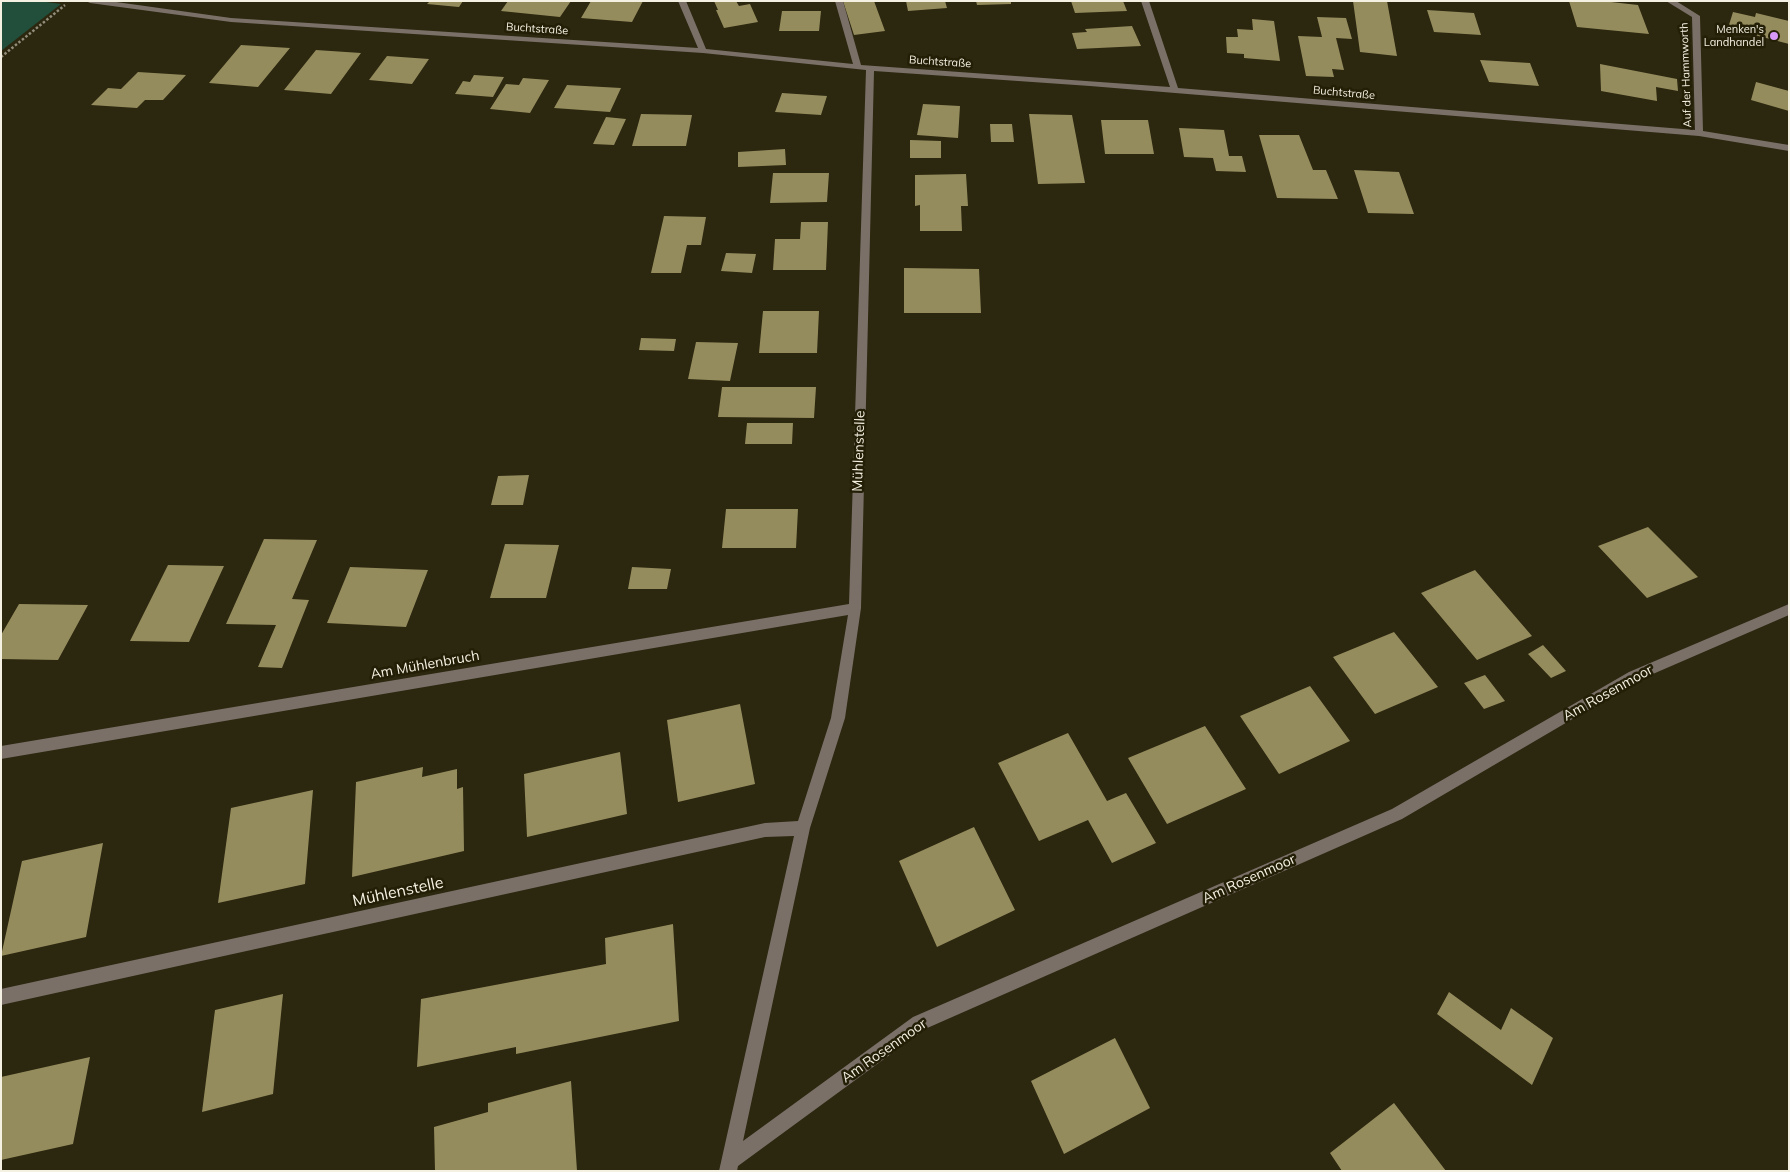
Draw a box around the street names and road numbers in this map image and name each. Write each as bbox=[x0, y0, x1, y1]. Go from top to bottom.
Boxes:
street label: Buchtstraße bbox=[505, 20, 569, 38]
street label: Auf der Hammworth bbox=[1678, 22, 1694, 128]
street label: Buchtstraße bbox=[908, 53, 972, 71]
street label: Buchtstraße bbox=[1312, 84, 1376, 102]
street label: Mühlenstelle bbox=[849, 410, 869, 492]
street label: Am Mühlenbruch bbox=[369, 647, 481, 683]
street label: Am Rosenmoor bbox=[1560, 661, 1656, 725]
street label: Am Rosenmoor bbox=[1200, 851, 1298, 907]
street label: Mühlenstelle bbox=[351, 873, 445, 911]
street label: Am Rosenmoor bbox=[838, 1015, 930, 1087]

